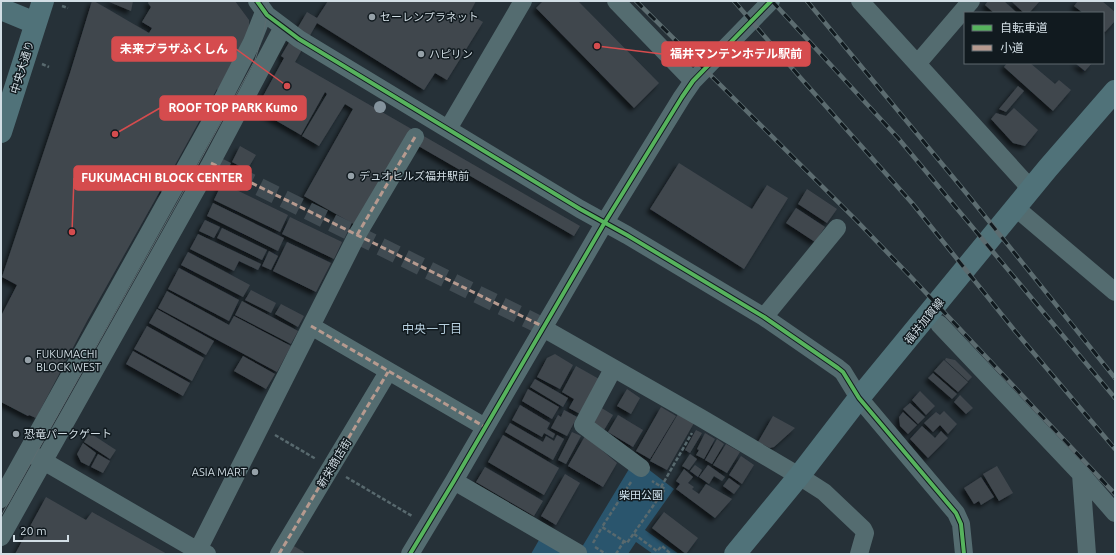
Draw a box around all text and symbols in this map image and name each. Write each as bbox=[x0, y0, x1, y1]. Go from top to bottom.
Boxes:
place label: セーレンプラネット bbox=[380, 11, 479, 23]
marker: セーレンプラネット bbox=[367, 12, 377, 22]
legend bbox=[964, 12, 1104, 64]
text: 自転車道 bbox=[1000, 21, 1048, 34]
callout: 未来プラザふくしん bbox=[112, 37, 236, 61]
street label: 中央大通り bbox=[8, 39, 36, 95]
text: 小道 bbox=[1000, 41, 1024, 54]
text: 未来プラザふくしん bbox=[120, 42, 228, 55]
callout: 福井マンテンホテル駅前 bbox=[662, 42, 810, 66]
text: 福井マンテンホテル駅前 bbox=[670, 47, 802, 60]
place label: ハピリン bbox=[429, 48, 473, 60]
marker: ハピリン bbox=[416, 49, 426, 59]
callout: ROOF TOP PARK Kumo bbox=[160, 96, 306, 120]
text: ROOF TOP PARK Kumo bbox=[168, 101, 298, 114]
callout: FUKUMACHI BLOCK CENTER bbox=[74, 166, 251, 190]
place label: デュオヒルズ福井駅前 bbox=[359, 170, 469, 182]
text: FUKUMACHI BLOCK CENTER bbox=[81, 171, 243, 184]
marker: デュオヒルズ福井駅前 bbox=[346, 171, 356, 181]
street label: 福井加賀線 bbox=[902, 296, 946, 346]
district label: 中央一丁目 bbox=[402, 322, 462, 335]
place label: FUKUMACHI BLOCK WEST bbox=[36, 348, 101, 373]
marker: FUKUMACHI BLOCK WEST bbox=[23, 355, 33, 365]
place label: 恐竜パークゲート bbox=[24, 428, 112, 440]
marker: 恐竜パークゲート bbox=[11, 429, 21, 439]
street label: 新栄商店街 bbox=[315, 436, 353, 490]
place label: ASIA MART bbox=[192, 466, 247, 478]
marker: ASIA MART bbox=[250, 467, 260, 477]
park label: 柴田公園 bbox=[619, 489, 663, 501]
scale bar bbox=[14, 517, 68, 543]
text: 20 m bbox=[20, 524, 47, 537]

